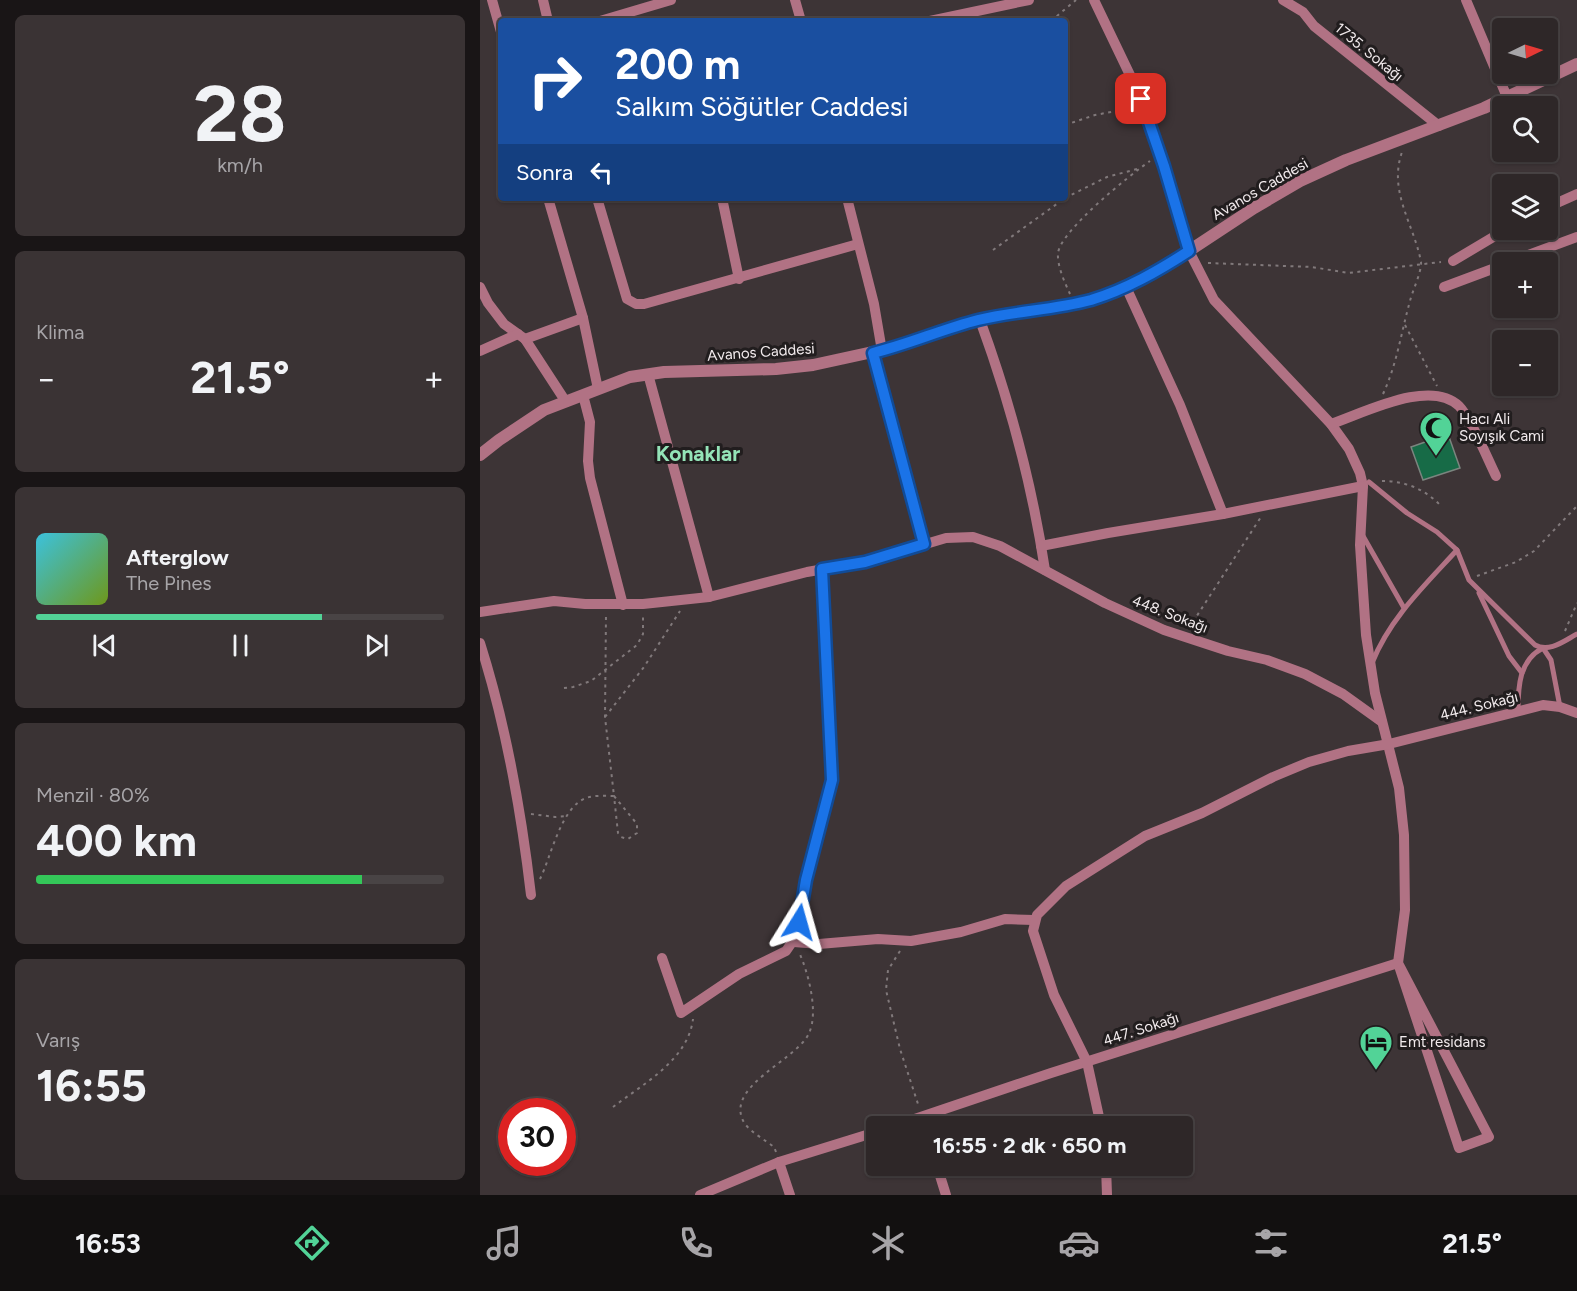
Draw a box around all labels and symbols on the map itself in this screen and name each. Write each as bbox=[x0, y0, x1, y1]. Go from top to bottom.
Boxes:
north arrow bbox=[1492, 18, 1558, 84]
street label: 1735. Sokağı bbox=[1331, 19, 1407, 85]
pin bbox=[1115, 73, 1166, 124]
street label: Avanos Caddesi bbox=[1209, 154, 1311, 224]
street label: Avanos Caddesi bbox=[707, 339, 815, 365]
mosque icon: Hacı Ali Soyışık Cami bbox=[1418, 410, 1454, 457]
place label: Hacı Ali Soyışık Cami bbox=[1459, 410, 1544, 445]
district label: Konaklar bbox=[656, 441, 740, 466]
street label: 448. Sokağı bbox=[1130, 591, 1210, 637]
street label: 444. Sokağı bbox=[1438, 688, 1520, 724]
position arrow bbox=[767, 890, 831, 954]
street label: 447. Sokağı bbox=[1101, 1008, 1181, 1050]
hotel icon: Emt residans bbox=[1358, 1024, 1394, 1071]
place label: Emt residans bbox=[1399, 1033, 1486, 1051]
speed limit sign: 30 bbox=[498, 1098, 576, 1176]

